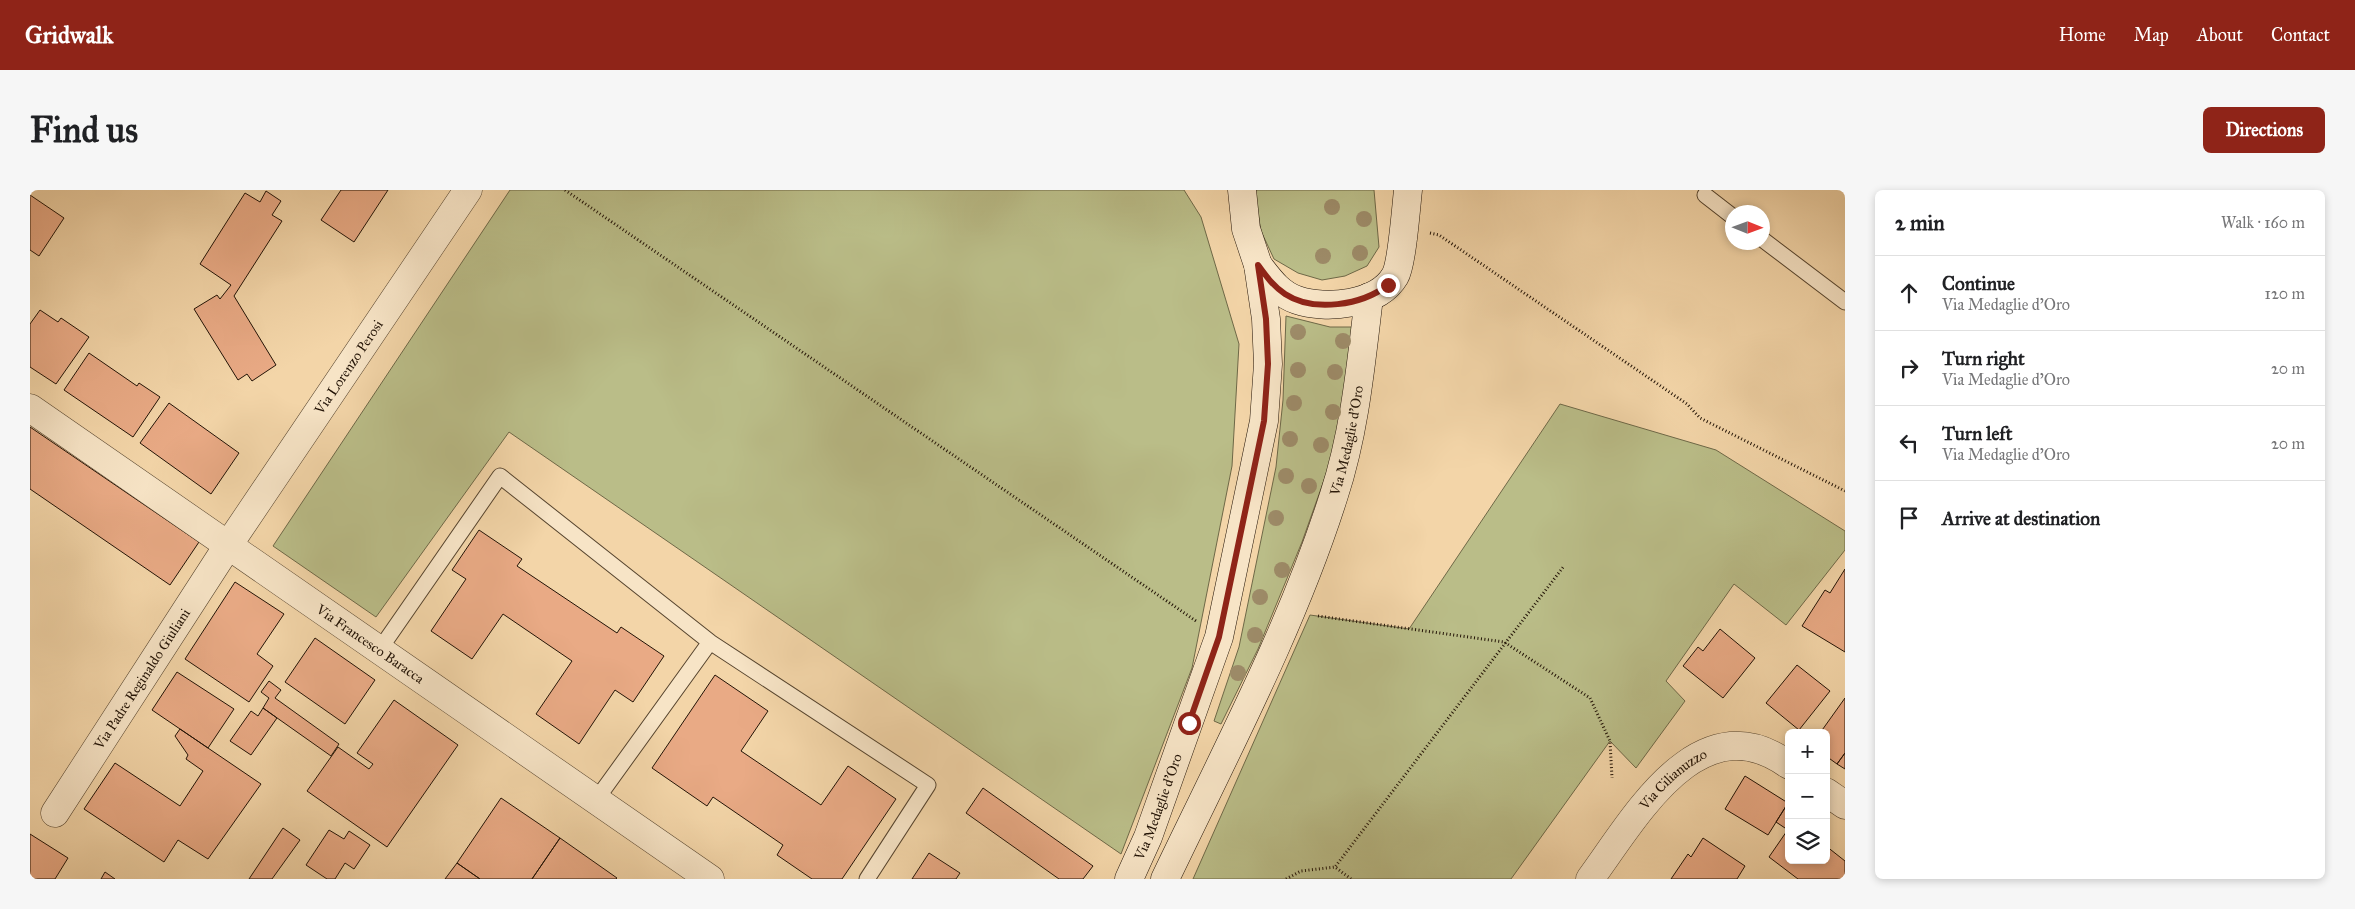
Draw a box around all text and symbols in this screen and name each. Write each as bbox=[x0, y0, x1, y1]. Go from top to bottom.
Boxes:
text: Gridwalk bbox=[25, 20, 113, 50]
text: Home bbox=[2059, 24, 2106, 46]
text: Map bbox=[2134, 24, 2169, 46]
text: About bbox=[2197, 24, 2243, 46]
text: Contact bbox=[2271, 24, 2330, 46]
button: Directions bbox=[2203, 107, 2325, 153]
text: Find us bbox=[30, 109, 138, 152]
north arrow bbox=[1725, 205, 1770, 250]
text: 2 min bbox=[1895, 210, 1945, 236]
text: Walk · 160 m bbox=[2221, 213, 2305, 232]
text: Continue bbox=[1942, 272, 2015, 295]
route end bbox=[1377, 274, 1400, 297]
icon: ahead bbox=[1895, 279, 1923, 307]
text: 120 m bbox=[2265, 284, 2305, 303]
text: Via Medaglie d'Oro bbox=[1942, 295, 2070, 314]
street label: Via Lorenzo Perosi bbox=[311, 317, 387, 418]
text: Turn right bbox=[1942, 347, 2025, 370]
icon: right bbox=[1895, 354, 1923, 382]
text: 20 m bbox=[2271, 359, 2305, 378]
text: Via Medaglie d'Oro bbox=[1942, 370, 2070, 389]
street label: Via Medaglie d'Oro bbox=[1326, 384, 1367, 499]
text: Turn left bbox=[1942, 422, 2012, 445]
icon: left bbox=[1895, 429, 1923, 457]
text: 20 m bbox=[2271, 434, 2305, 453]
text: Via Medaglie d'Oro bbox=[1942, 445, 2070, 464]
icon: arrive bbox=[1895, 504, 1923, 532]
text: Arrive at destination bbox=[1942, 507, 2100, 530]
street label: Via Francesco Baracca bbox=[312, 600, 427, 687]
street label: Via Padre Reginaldo Giuliani bbox=[90, 605, 194, 753]
route start bbox=[1178, 712, 1201, 735]
map controls bbox=[1785, 729, 1830, 864]
button: + bbox=[1785, 729, 1830, 774]
street label: Via Cilianuzzo bbox=[1635, 745, 1710, 814]
street label: Via Medaglie d'Oro bbox=[1130, 751, 1186, 864]
button: − bbox=[1785, 774, 1830, 819]
button: layers bbox=[1785, 819, 1830, 864]

